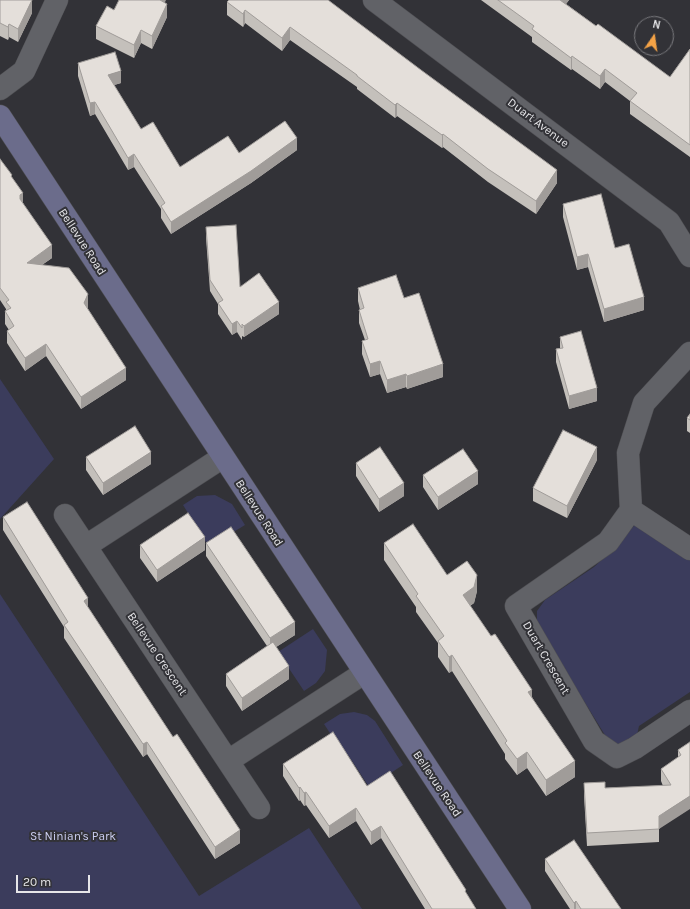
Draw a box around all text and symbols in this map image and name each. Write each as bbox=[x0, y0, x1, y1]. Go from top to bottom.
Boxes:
north arrow bbox=[634, 16, 674, 56]
text: N bbox=[651, 18, 662, 32]
street label: Duart Avenue bbox=[505, 95, 571, 151]
street label: Bellevue Road bbox=[55, 206, 109, 278]
street label: Bellevue Road bbox=[232, 477, 286, 549]
street label: Bellevue Crescent bbox=[124, 610, 190, 698]
street label: Duart Crescent bbox=[519, 619, 573, 697]
street label: Bellevue Road bbox=[410, 748, 464, 820]
park label: St Ninian's Park bbox=[30, 830, 116, 844]
scale bar bbox=[18, 867, 92, 893]
text: 20 m bbox=[23, 875, 51, 889]

